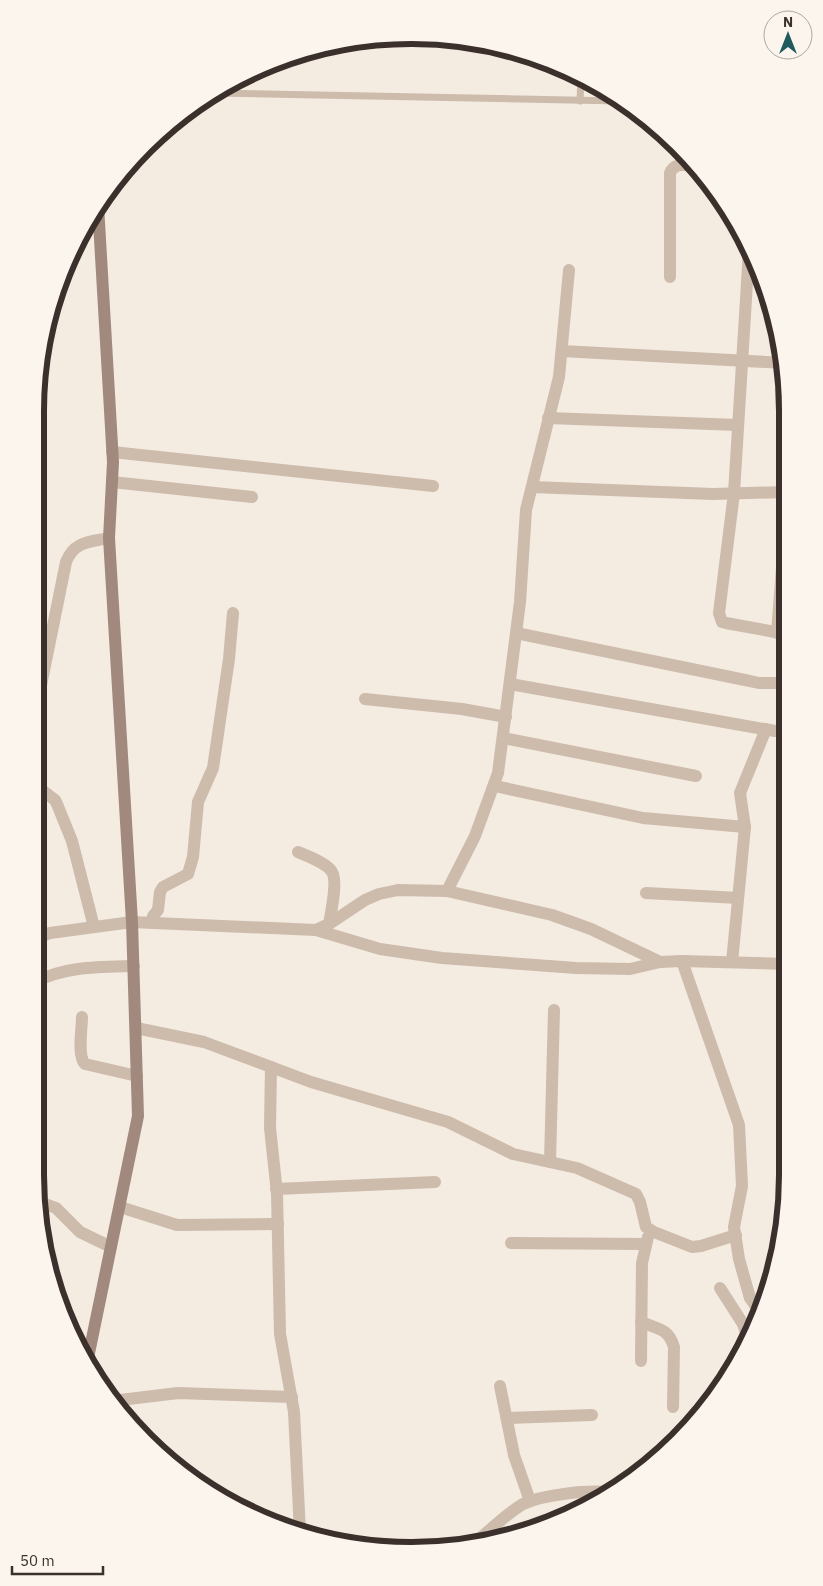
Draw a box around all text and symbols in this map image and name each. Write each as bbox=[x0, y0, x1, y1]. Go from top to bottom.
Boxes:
north arrow bbox=[763, 10, 813, 60]
text: N bbox=[783, 13, 793, 31]
scale bar bbox=[12, 1544, 104, 1576]
text: 50 m bbox=[20, 1551, 55, 1570]

